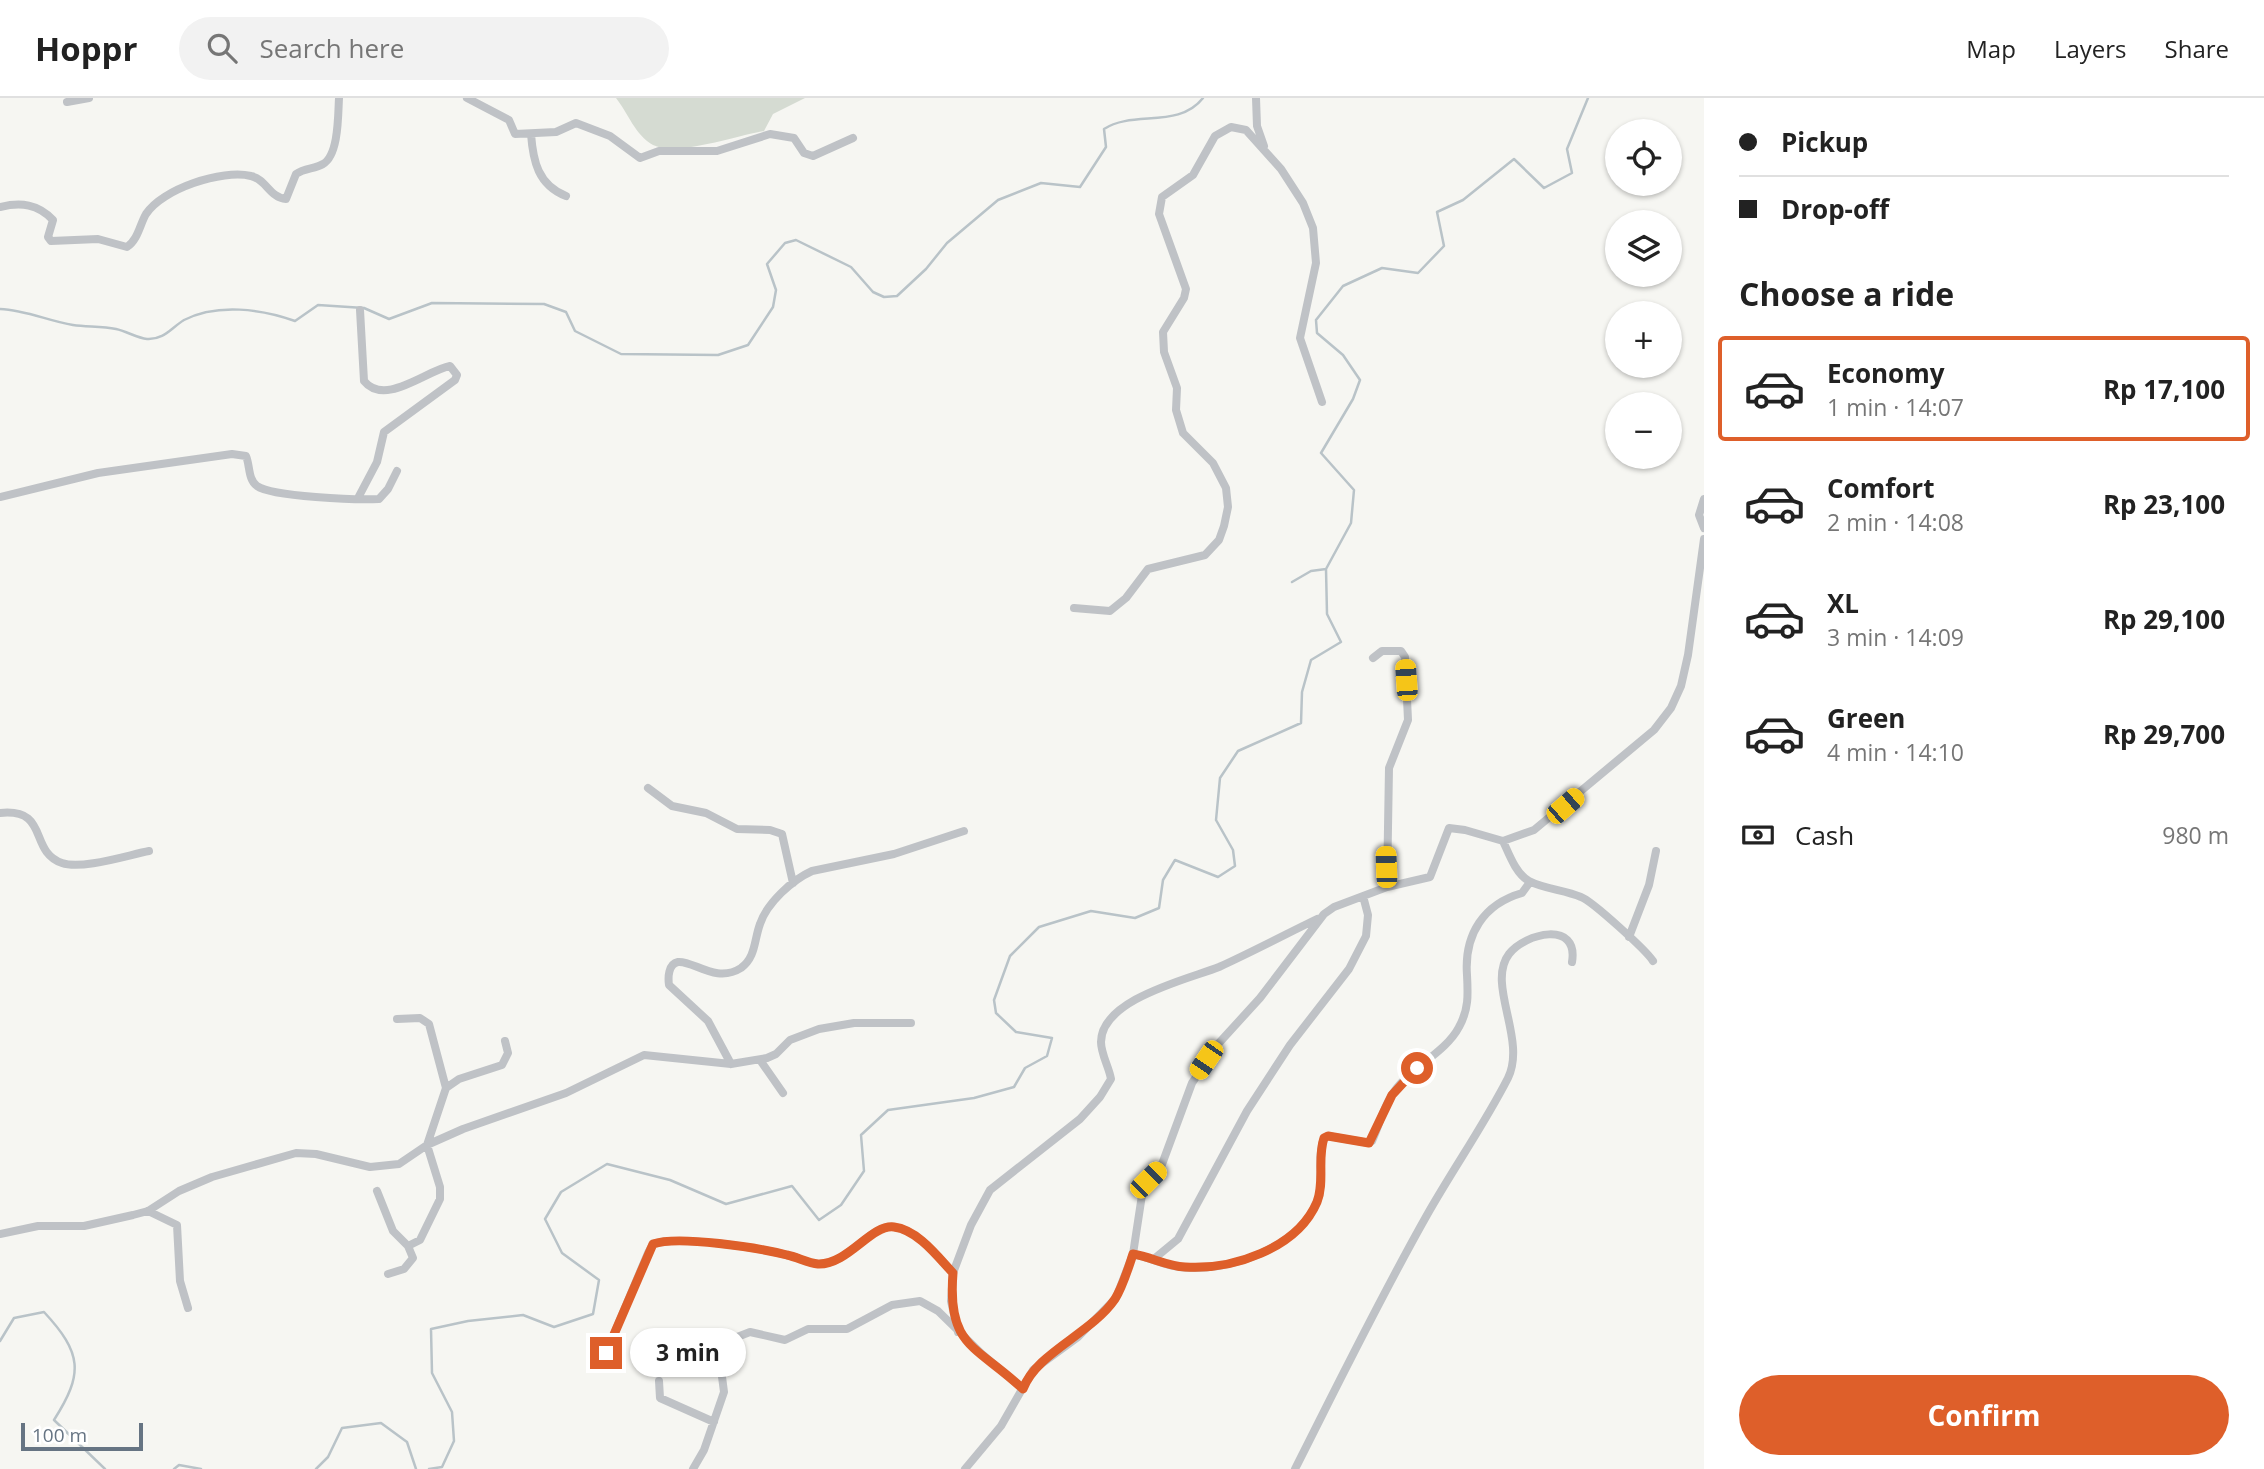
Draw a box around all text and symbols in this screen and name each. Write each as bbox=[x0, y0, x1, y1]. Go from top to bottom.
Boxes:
search box bbox=[179, 17, 669, 80]
text: Hoppr bbox=[35, 26, 137, 71]
icon: search bbox=[203, 29, 241, 67]
text: Search here bbox=[259, 30, 404, 66]
text: Map bbox=[1966, 32, 2016, 65]
text: Layers bbox=[2054, 32, 2127, 65]
text: Share bbox=[2165, 32, 2229, 65]
map controls bbox=[1605, 119, 1682, 469]
button: locate bbox=[1605, 119, 1682, 196]
text: Pickup bbox=[1781, 124, 1868, 160]
text: Drop-off bbox=[1781, 191, 1889, 227]
button: layers bbox=[1605, 210, 1682, 287]
text: Choose a ride bbox=[1739, 272, 1954, 315]
button: + bbox=[1605, 301, 1682, 378]
text: Economy bbox=[1827, 355, 1945, 391]
icon: car bbox=[1743, 357, 1806, 420]
text: Rp 17,100 bbox=[2103, 371, 2225, 407]
text: 1 min · 14:07 bbox=[1827, 391, 1964, 423]
button: − bbox=[1605, 392, 1682, 469]
text: Comfort bbox=[1827, 470, 1934, 506]
icon: car bbox=[1743, 472, 1806, 535]
text: Rp 23,100 bbox=[2103, 486, 2225, 522]
text: 2 min · 14:08 bbox=[1827, 506, 1964, 538]
text: XL bbox=[1827, 585, 1859, 621]
icon: car bbox=[1743, 587, 1806, 650]
text: Rp 29,100 bbox=[2103, 601, 2225, 637]
text: 3 min · 14:09 bbox=[1827, 621, 1964, 653]
car bbox=[1395, 658, 1418, 702]
text: Green bbox=[1827, 700, 1905, 736]
icon: car bbox=[1743, 702, 1806, 765]
text: Rp 29,700 bbox=[2103, 716, 2225, 752]
text: 4 min · 14:10 bbox=[1827, 736, 1964, 768]
car bbox=[1543, 784, 1588, 828]
icon: cash bbox=[1739, 816, 1777, 854]
text: Cash bbox=[1795, 817, 1854, 853]
text: 980 m bbox=[2162, 819, 2229, 851]
car bbox=[1375, 846, 1398, 888]
car bbox=[1186, 1037, 1227, 1083]
route start bbox=[1401, 1052, 1433, 1084]
car bbox=[1126, 1158, 1171, 1202]
callout: 3 min bbox=[630, 1328, 746, 1378]
text: 3 min bbox=[656, 1336, 720, 1368]
route end bbox=[590, 1337, 622, 1369]
button: Confirm bbox=[1739, 1375, 2229, 1455]
scale bar bbox=[21, 1420, 144, 1452]
text: 100 m bbox=[32, 1422, 87, 1448]

